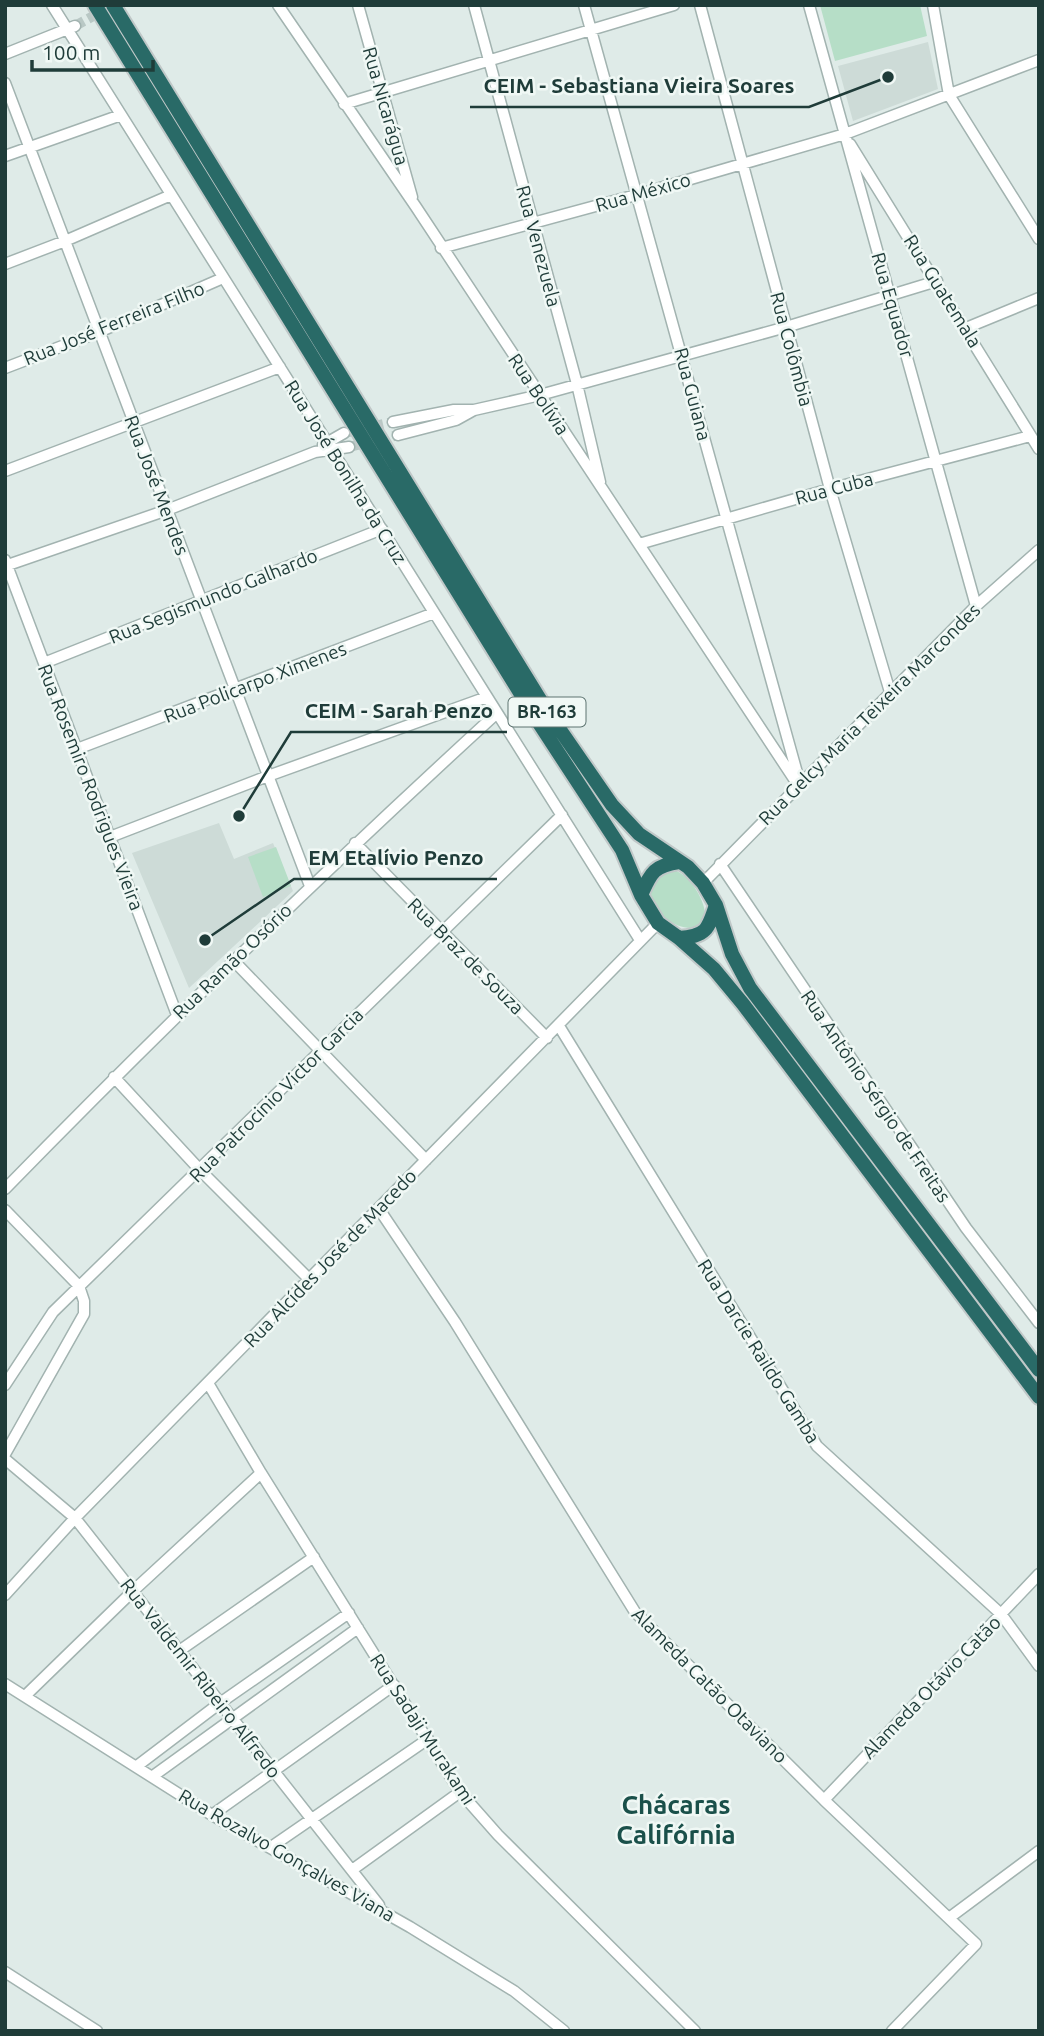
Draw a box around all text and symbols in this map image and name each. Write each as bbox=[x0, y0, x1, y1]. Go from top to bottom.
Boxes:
scale bar bbox=[32, 28, 152, 72]
text: 100 m bbox=[42, 40, 100, 64]
street label: Rua Nicarágua bbox=[359, 44, 413, 168]
callout: CEIM - Sebastiana Vieira Soares bbox=[470, 65, 809, 107]
text: CEIM - Sebastiana Vieira Soares bbox=[483, 73, 795, 97]
street label: Rua México bbox=[593, 168, 693, 216]
street label: Rua Venezuela bbox=[512, 183, 566, 309]
street label: Rua Guatemala bbox=[900, 231, 986, 351]
street label: Rua Equador bbox=[867, 250, 919, 360]
street label: Rua José Ferreira Filho bbox=[20, 277, 208, 369]
street label: Rua Colômbia bbox=[766, 289, 818, 409]
street label: Rua Guiana bbox=[670, 345, 716, 443]
street label: Rua Bolívia bbox=[504, 349, 574, 439]
street label: Rua José Bonilha da Cruz bbox=[280, 376, 412, 568]
street label: Rua José Mendes bbox=[120, 412, 194, 558]
street label: Rua Cuba bbox=[793, 467, 875, 509]
street label: Rua Segismundo Galhardo bbox=[105, 544, 321, 648]
street label: Rua Gelcy Maria Teixeira Marcondes bbox=[754, 599, 984, 829]
street label: Rua Policarpo Ximenes bbox=[161, 637, 349, 727]
street label: Rua Rosemiro Rodrigues Vieira bbox=[34, 661, 148, 913]
callout: CEIM - Sarah Penzo bbox=[291, 690, 507, 732]
text: CEIM - Sarah Penzo bbox=[305, 698, 493, 722]
road number: BR-163 bbox=[508, 698, 586, 726]
callout: EM Etalívio Penzo bbox=[294, 837, 497, 879]
text: EM Etalívio Penzo bbox=[308, 845, 484, 869]
street label: Rua Braz de Souza bbox=[403, 893, 529, 1019]
street label: Rua Ramão Osório bbox=[168, 899, 296, 1023]
street label: Rua Antônio Sérgio de Freitas bbox=[797, 986, 955, 1206]
street label: Rua Patrocinio Victor Garcia bbox=[184, 1003, 368, 1187]
street label: Rua Alcídes José de Macedo bbox=[239, 1164, 421, 1352]
street label: Rua Darcie Raildo Gamba bbox=[693, 1255, 825, 1447]
street label: Rua Valdemir Ribeiro Alfredo bbox=[116, 1574, 286, 1782]
street label: Alameda Catão Otaviano bbox=[628, 1603, 792, 1767]
street label: Alameda Otávio Catão bbox=[857, 1611, 1005, 1763]
street label: Rua Sadaji Murakami bbox=[366, 1649, 480, 1809]
street label: Rua Rozalvo Gonçalves Viana bbox=[175, 1784, 399, 1926]
district label: Chácaras Califórnia bbox=[616, 1790, 736, 1849]

